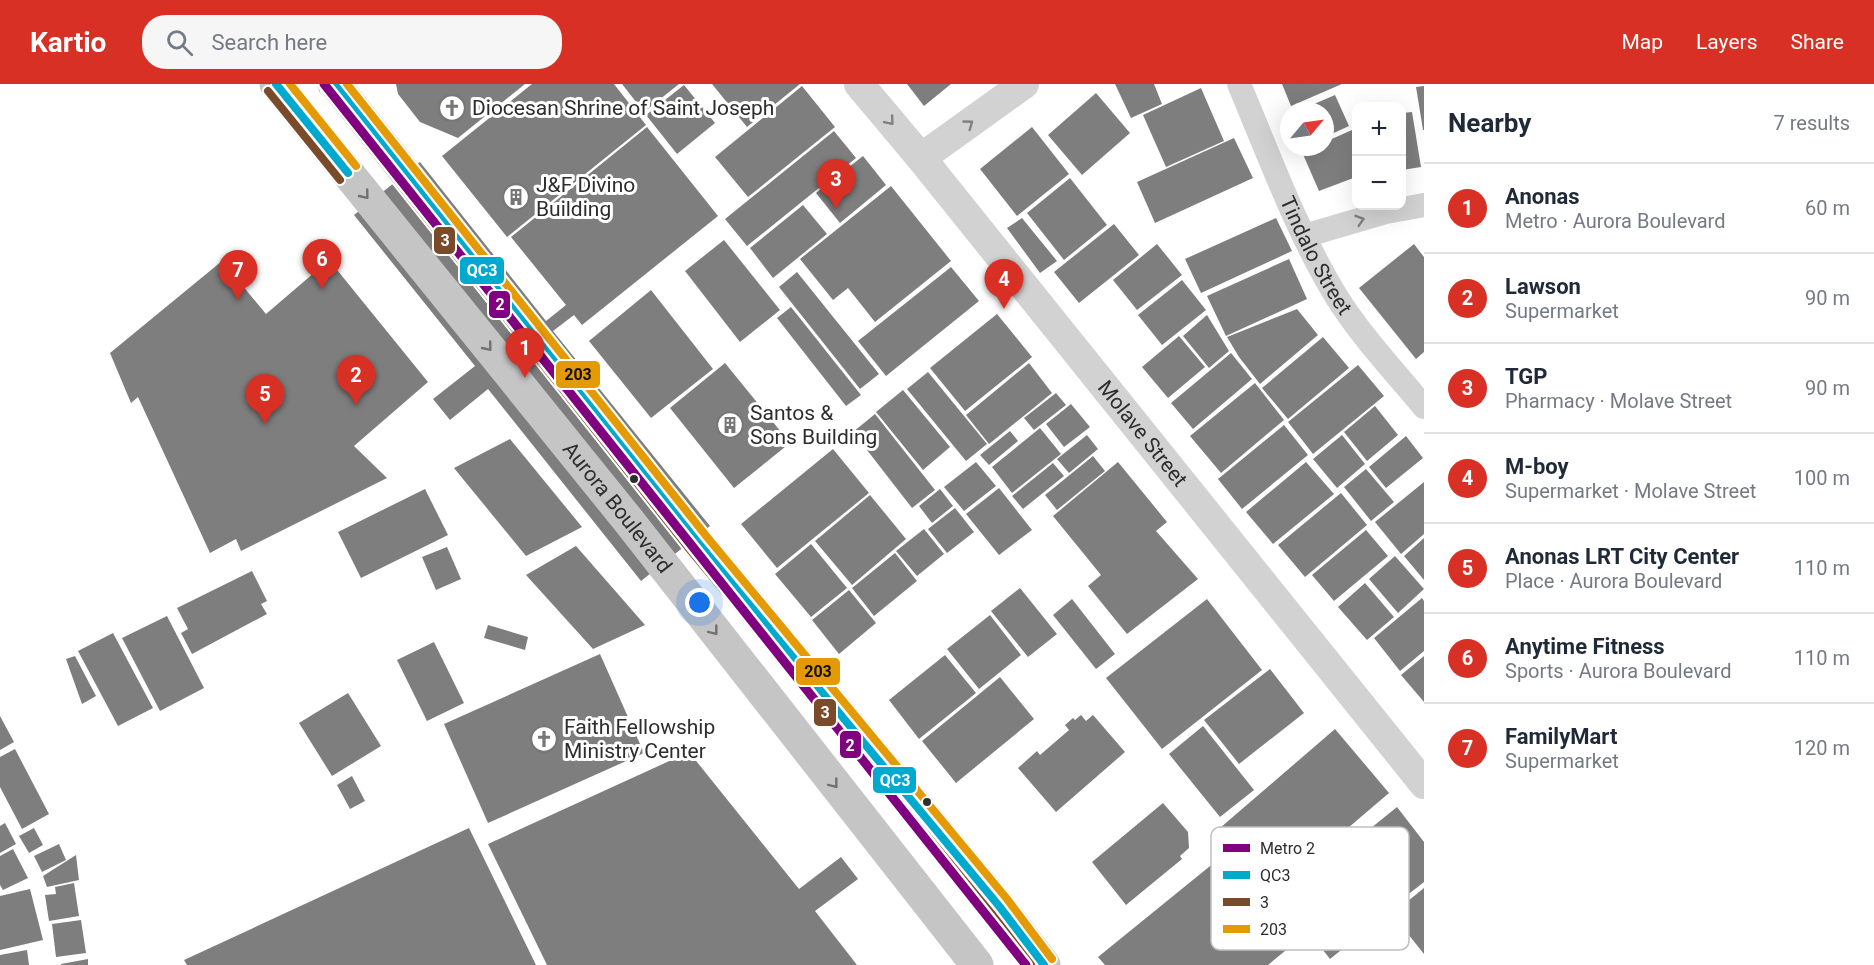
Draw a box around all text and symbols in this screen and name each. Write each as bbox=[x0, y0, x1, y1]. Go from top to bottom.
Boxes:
search box bbox=[142, 15, 562, 69]
text: Kartio bbox=[30, 26, 106, 59]
icon: search bbox=[163, 26, 196, 59]
text: Search here bbox=[211, 30, 327, 55]
text: Map bbox=[1621, 30, 1663, 54]
text: Layers bbox=[1696, 30, 1757, 54]
text: Share bbox=[1790, 30, 1844, 54]
church icon: Diocesan Shrine of Saint Joseph bbox=[437, 93, 467, 123]
place label: Diocesan Shrine of Saint Joseph bbox=[472, 96, 774, 120]
north arrow bbox=[1280, 102, 1334, 156]
map controls bbox=[1352, 102, 1406, 210]
button: + bbox=[1352, 102, 1406, 156]
text: Nearby bbox=[1448, 108, 1531, 138]
text: 7 results bbox=[1774, 111, 1850, 135]
one-way arrow bbox=[883, 114, 894, 125]
one-way arrow bbox=[962, 120, 973, 131]
button: − bbox=[1352, 156, 1406, 210]
pin: 3 bbox=[816, 160, 856, 209]
place label: J&F Divino Building bbox=[536, 173, 635, 221]
building icon: J&F Divino Building bbox=[501, 182, 531, 212]
text: Anonas bbox=[1505, 184, 1580, 209]
one-way arrow bbox=[358, 188, 369, 199]
street label: Tindalo Street bbox=[1275, 193, 1357, 319]
text: 1 bbox=[1462, 196, 1473, 220]
text: 60 m bbox=[1805, 196, 1850, 220]
text: Metro · Aurora Boulevard bbox=[1505, 209, 1725, 233]
one-way arrow bbox=[1354, 214, 1365, 227]
line badge: 3 bbox=[433, 226, 456, 255]
text: 3 bbox=[440, 231, 450, 250]
pin: 6 bbox=[302, 240, 342, 289]
pin: 7 bbox=[218, 250, 258, 300]
line badge: QC3 bbox=[459, 256, 505, 285]
pin: 4 bbox=[984, 260, 1024, 309]
text: QC3 bbox=[467, 261, 497, 280]
text: Lawson bbox=[1505, 274, 1581, 299]
text: 2 bbox=[1462, 286, 1473, 310]
text: 90 m bbox=[1805, 286, 1850, 310]
line badge: 2 bbox=[488, 290, 511, 319]
text: 2 bbox=[495, 295, 505, 314]
text: Supermarket bbox=[1505, 299, 1619, 323]
pin: 1 bbox=[506, 328, 544, 378]
one-way arrow bbox=[481, 340, 492, 351]
pin: 2 bbox=[336, 356, 376, 405]
line badge: 203 bbox=[555, 360, 601, 389]
text: TGP bbox=[1505, 364, 1548, 389]
text: 203 bbox=[564, 365, 592, 384]
pin: 5 bbox=[246, 374, 284, 424]
street label: Molave Street bbox=[1093, 376, 1192, 491]
text: 3 bbox=[1462, 376, 1473, 400]
text: 90 m bbox=[1805, 376, 1850, 400]
text: Pharmacy · Molave Street bbox=[1505, 389, 1732, 413]
place label: Santos & Sons Building bbox=[750, 401, 877, 449]
building icon: Santos & Sons Building bbox=[715, 410, 745, 440]
street label: Aurora Boulevard bbox=[558, 437, 677, 578]
text: M-boy bbox=[1505, 454, 1569, 479]
text: 4 bbox=[1462, 466, 1473, 490]
text: 100 m bbox=[1794, 466, 1850, 490]
unlabelled marker bbox=[628, 473, 640, 485]
text: Supermarket · Molave Street bbox=[1505, 479, 1756, 503]
text: Anonas LRT City Center bbox=[1505, 544, 1739, 569]
text: 5 bbox=[1462, 556, 1473, 580]
text: 110 m bbox=[1794, 556, 1850, 580]
text: Place · Aurora Boulevard bbox=[1505, 569, 1722, 593]
your location bbox=[685, 588, 714, 617]
one-way arrow bbox=[707, 624, 718, 635]
text: Anytime Fitness bbox=[1505, 634, 1665, 659]
text: 6 bbox=[1462, 646, 1473, 670]
text: 110 m bbox=[1794, 646, 1850, 670]
line badge: 203 bbox=[795, 657, 841, 686]
text: Sports · Aurora Boulevard bbox=[1505, 659, 1732, 683]
text: 203 bbox=[804, 662, 832, 681]
line badge: 3 bbox=[813, 698, 837, 727]
text: 3 bbox=[820, 703, 830, 722]
place label: Faith Fellowship Ministry Center bbox=[564, 715, 715, 763]
church icon: Faith Fellowship Ministry Center bbox=[529, 724, 559, 754]
text: FamilyMart bbox=[1505, 724, 1617, 749]
line badge: 2 bbox=[839, 730, 862, 759]
text: 2 bbox=[845, 736, 855, 755]
text: 7 bbox=[1462, 736, 1473, 760]
text: 120 m bbox=[1794, 736, 1850, 760]
text: Supermarket bbox=[1505, 749, 1619, 773]
line badge: QC3 bbox=[872, 766, 917, 794]
text: QC3 bbox=[880, 771, 910, 790]
one-way arrow bbox=[827, 777, 838, 788]
unlabelled marker bbox=[921, 796, 933, 808]
legend bbox=[1211, 827, 1409, 950]
text: Metro 2 bbox=[1260, 839, 1315, 858]
text: QC3 bbox=[1260, 866, 1290, 885]
text: 3 bbox=[1260, 893, 1269, 912]
text: 203 bbox=[1260, 920, 1287, 939]

